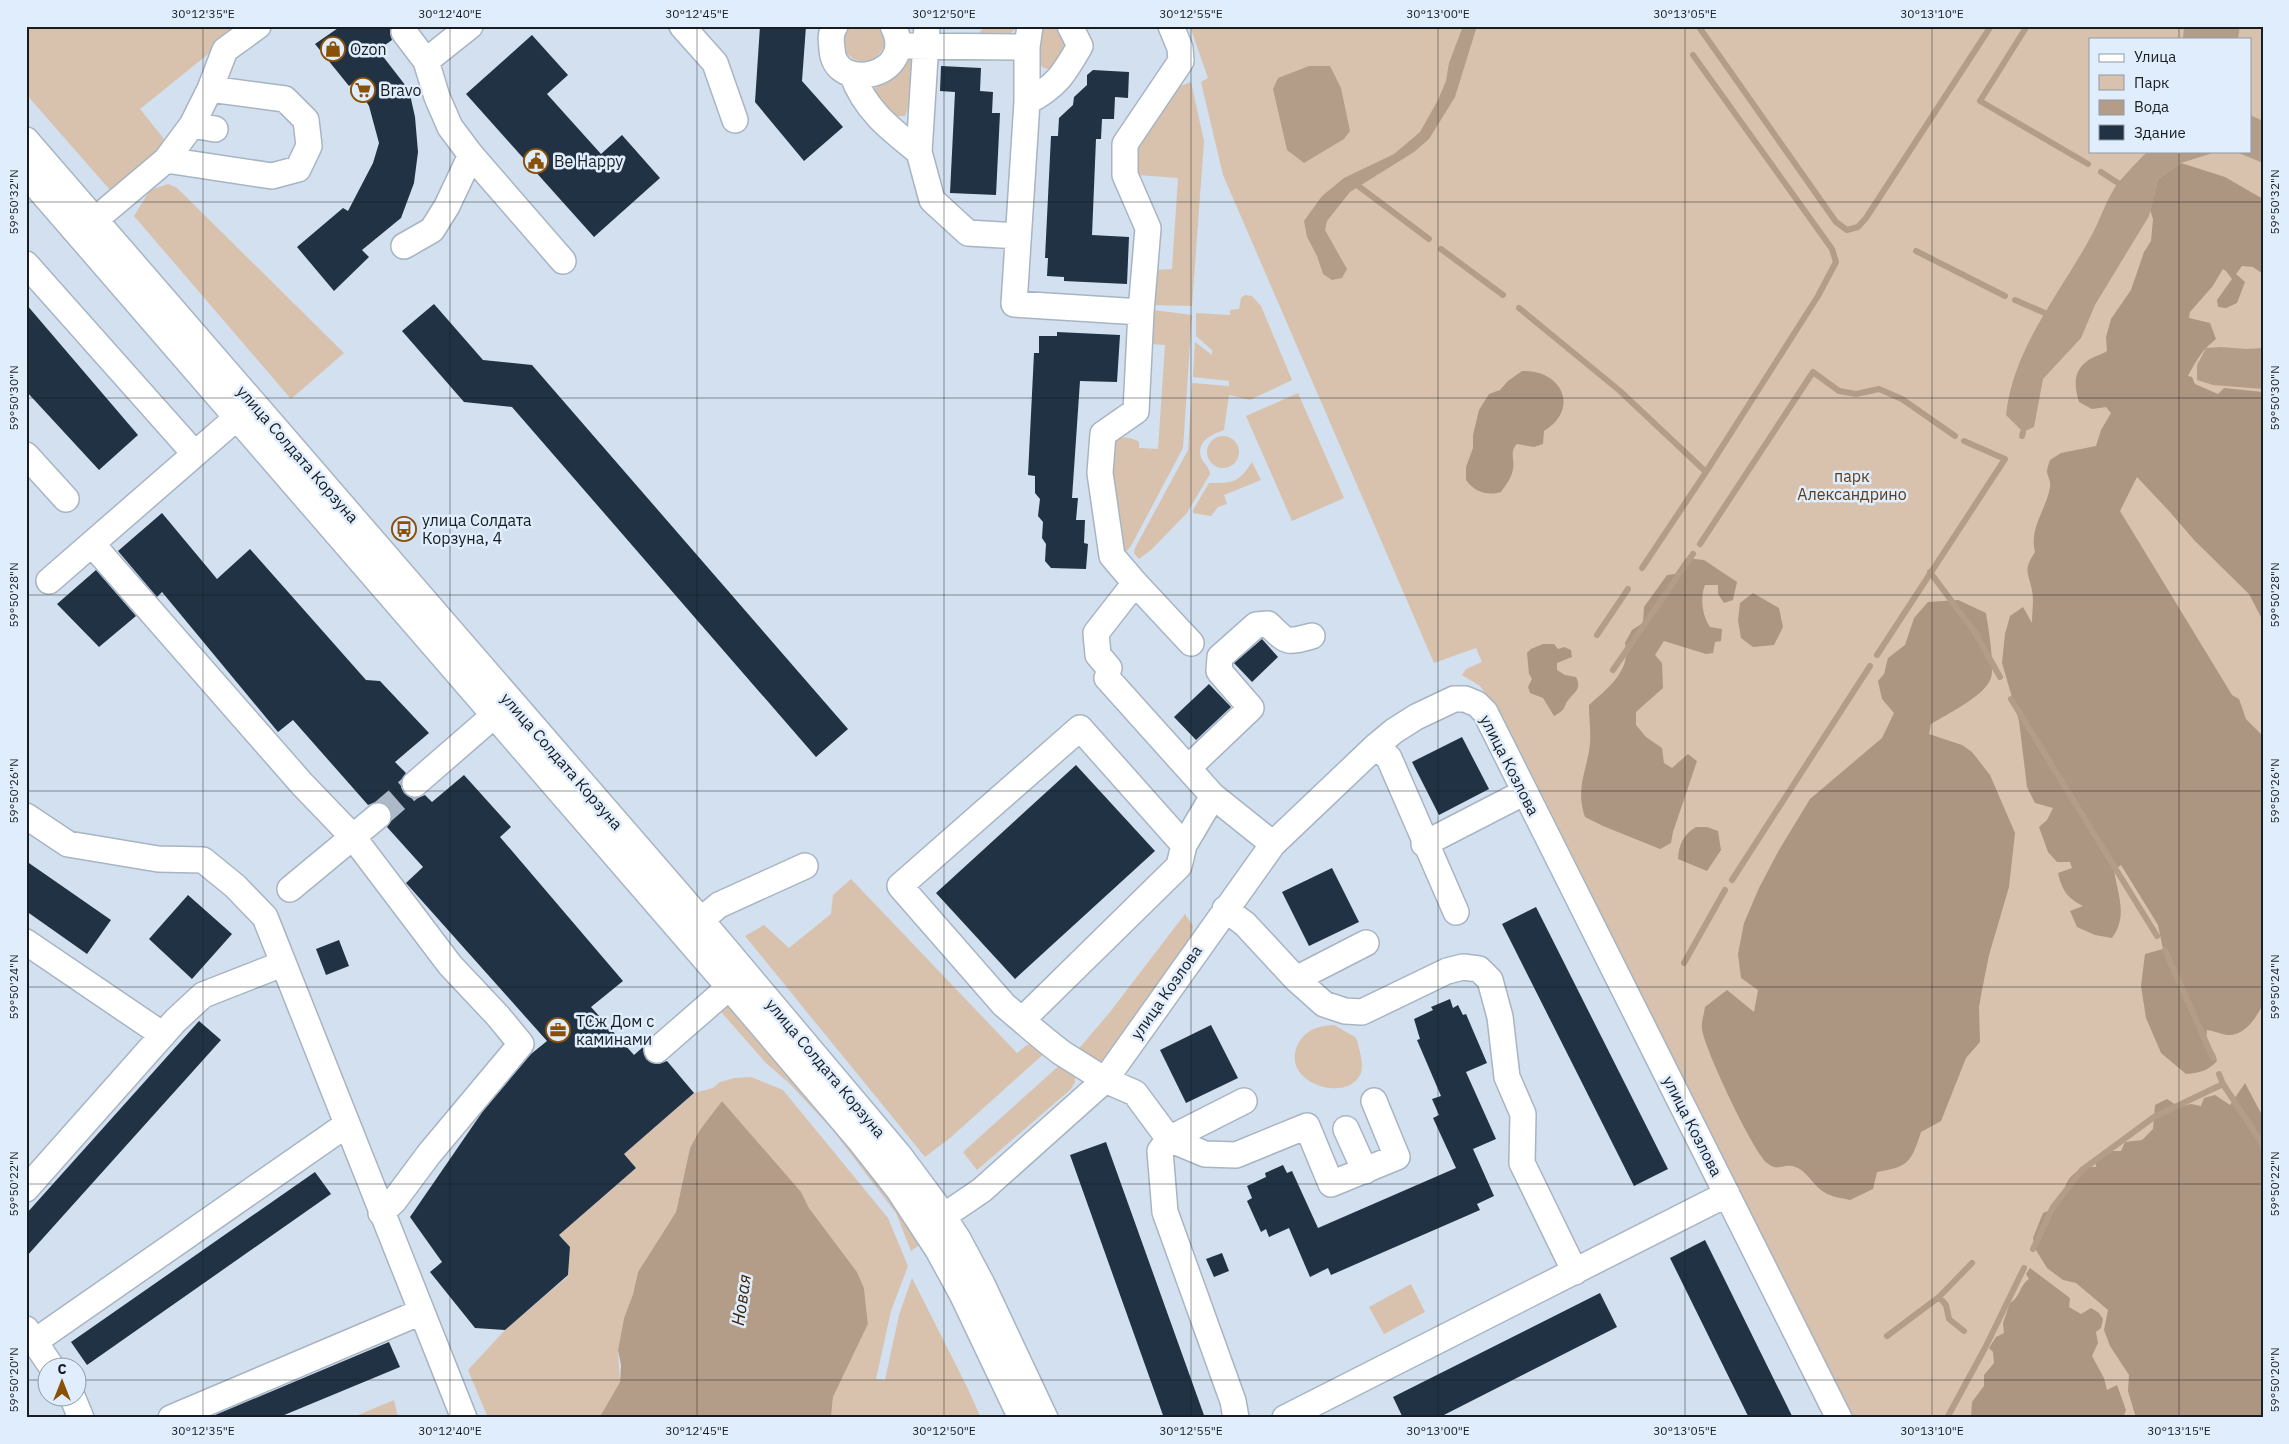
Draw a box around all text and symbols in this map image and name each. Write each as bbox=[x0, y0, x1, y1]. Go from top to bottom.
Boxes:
text: 30°12'35"E bbox=[171, 6, 235, 21]
text: 30°12'40"E bbox=[418, 6, 482, 21]
text: 30°12'45"E bbox=[665, 6, 729, 21]
text: 30°12'50"E bbox=[912, 6, 976, 21]
text: 30°12'55"E bbox=[1159, 6, 1223, 21]
text: 30°13'00"E bbox=[1406, 6, 1470, 21]
text: 30°13'05"E bbox=[1653, 6, 1717, 21]
text: 30°13'10"E bbox=[1900, 6, 1964, 21]
shop icon: Ozon bbox=[320, 36, 346, 62]
legend bbox=[2089, 38, 2252, 152]
place label: Ozon bbox=[350, 39, 387, 59]
text: Улица bbox=[2134, 47, 2176, 66]
text: Парк bbox=[2134, 73, 2169, 92]
supermarket icon: Bravo bbox=[350, 77, 376, 103]
place label: Bravo bbox=[380, 80, 421, 100]
text: Вода bbox=[2134, 97, 2169, 116]
text: Здание bbox=[2134, 123, 2186, 142]
public building icon: Be Happy bbox=[523, 148, 549, 174]
place label: Be Happy bbox=[554, 151, 623, 171]
text: 59°50'32"N bbox=[6, 169, 21, 235]
text: 59°50'32"N bbox=[2267, 169, 2282, 235]
text: 59°50'30"N bbox=[6, 365, 21, 431]
text: 59°50'30"N bbox=[2267, 365, 2282, 431]
street label: улица Солдата Корзуна bbox=[233, 381, 363, 527]
park label: парк Александрино bbox=[1797, 466, 1907, 504]
place label: улица Солдата Корзуна, 4 bbox=[422, 510, 532, 548]
bus stop icon: улица Солдата Корзуна, 4 bbox=[391, 516, 417, 542]
text: 59°50'28"N bbox=[6, 562, 21, 628]
text: 59°50'28"N bbox=[2267, 562, 2282, 628]
street label: улица Солдата Корзуна bbox=[497, 688, 627, 834]
street label: улица Козлова bbox=[1476, 711, 1544, 819]
text: 59°50'26"N bbox=[6, 758, 21, 824]
text: 59°50'26"N bbox=[2267, 758, 2282, 824]
street label: улица Козлова bbox=[1126, 941, 1206, 1043]
text: 59°50'24"N bbox=[6, 954, 21, 1020]
text: 59°50'24"N bbox=[2267, 954, 2282, 1020]
street label: улица Солдата Корзуна bbox=[762, 994, 890, 1142]
place label: ТСж Дом с каминами bbox=[576, 1011, 654, 1049]
office icon: ТСж Дом с каминами bbox=[545, 1017, 571, 1043]
street label: улица Козлова bbox=[1659, 1072, 1727, 1180]
text: 59°50'22"N bbox=[6, 1151, 21, 1217]
text: 59°50'22"N bbox=[2267, 1151, 2282, 1217]
water label: Новая bbox=[726, 1273, 756, 1327]
text: 59°50'20"N bbox=[6, 1347, 21, 1413]
text: 59°50'20"N bbox=[2267, 1347, 2282, 1413]
north arrow bbox=[38, 1356, 88, 1406]
text: С bbox=[57, 1360, 67, 1378]
text: 30°12'35"E bbox=[171, 1423, 235, 1438]
text: 30°12'40"E bbox=[418, 1423, 482, 1438]
text: 30°12'45"E bbox=[665, 1423, 729, 1438]
text: 30°12'50"E bbox=[912, 1423, 976, 1438]
text: 30°12'55"E bbox=[1159, 1423, 1223, 1438]
text: 30°13'00"E bbox=[1406, 1423, 1470, 1438]
text: 30°13'05"E bbox=[1653, 1423, 1717, 1438]
text: 30°13'10"E bbox=[1900, 1423, 1964, 1438]
text: 30°13'15"E bbox=[2147, 1423, 2211, 1438]

